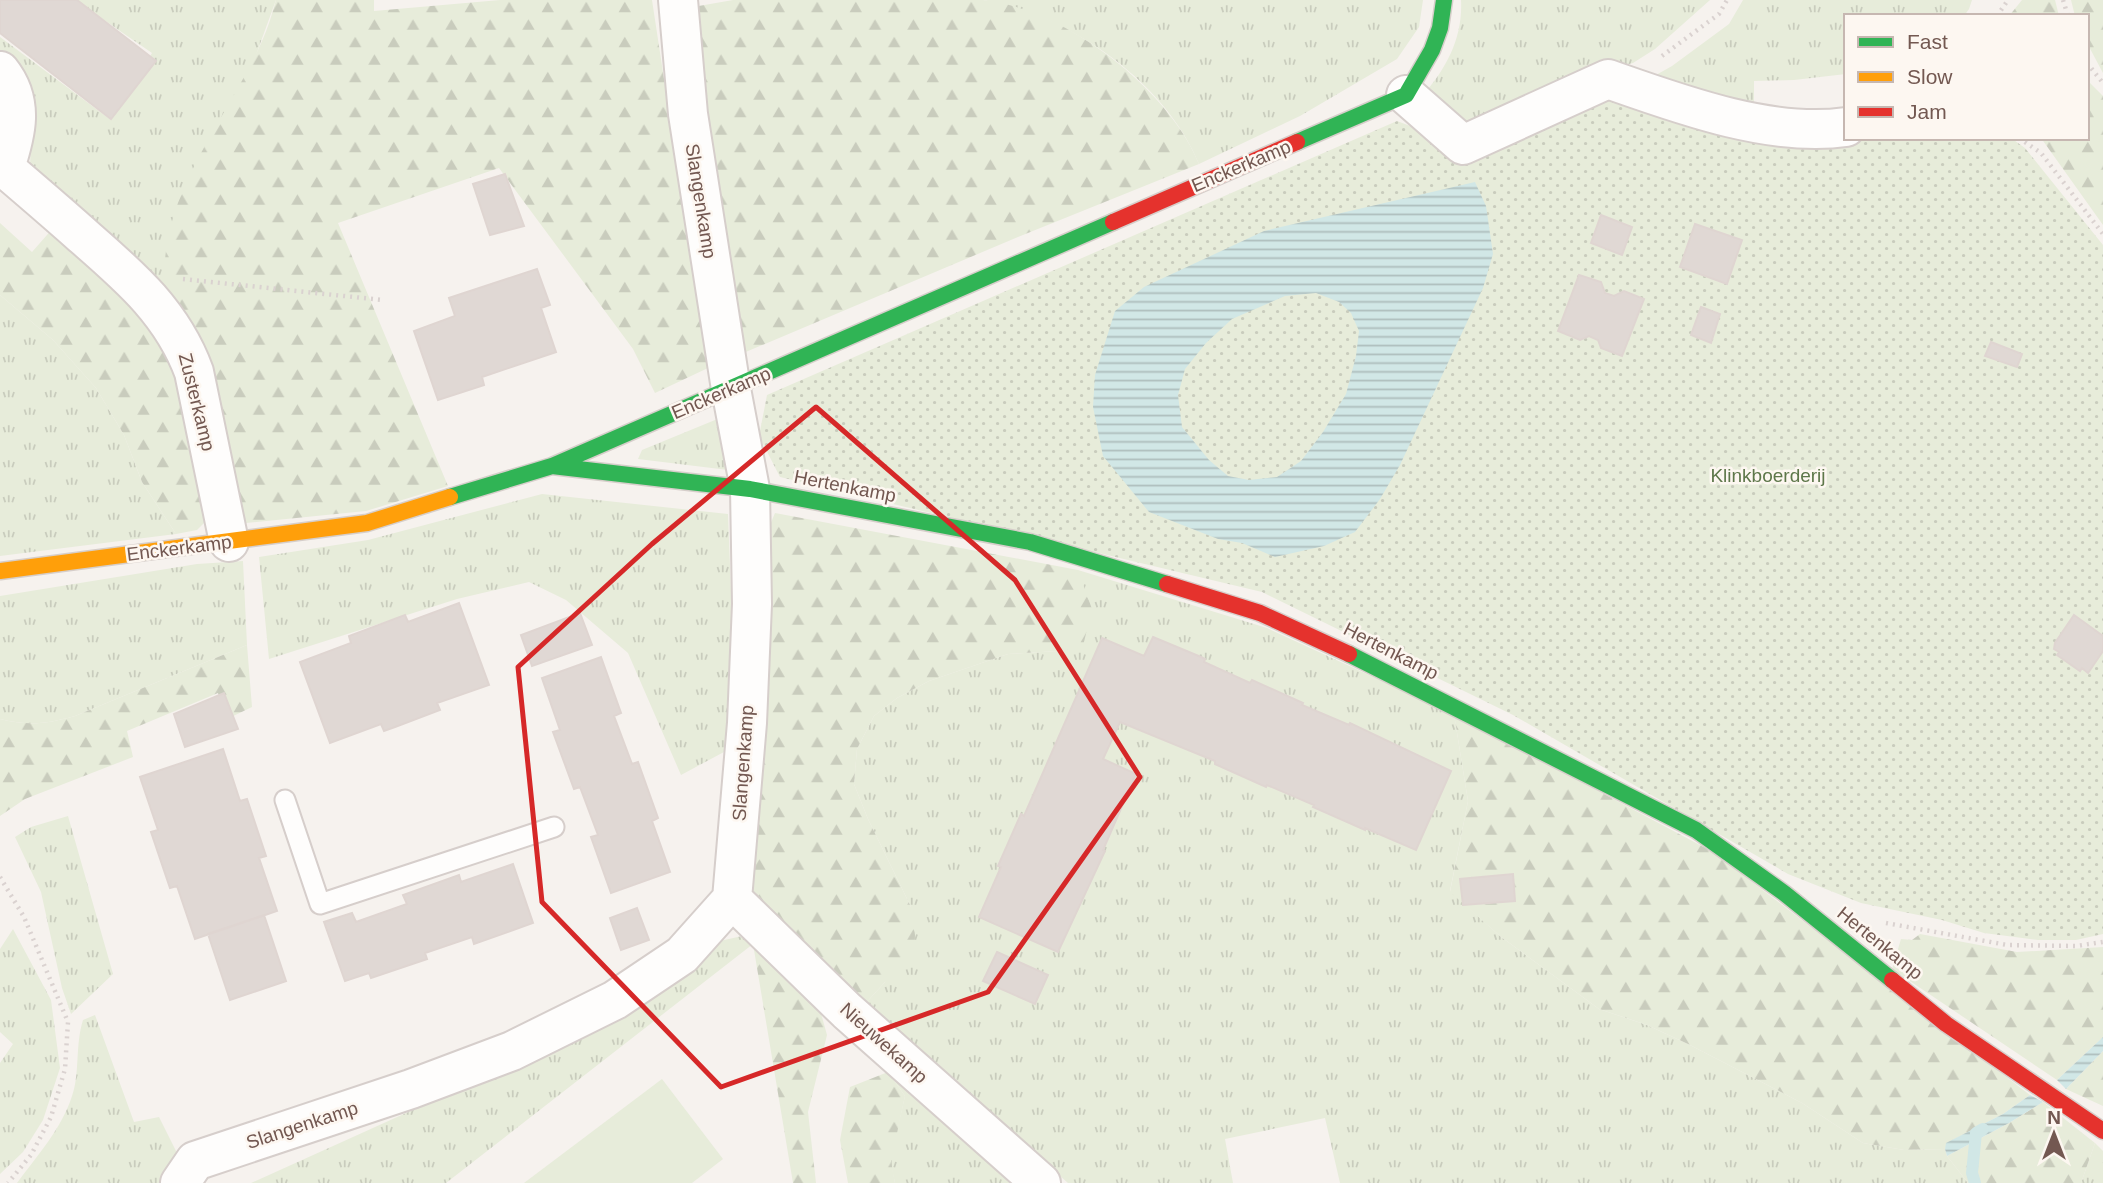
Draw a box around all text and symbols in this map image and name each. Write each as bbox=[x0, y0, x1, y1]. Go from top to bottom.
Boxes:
legend bbox=[1844, 14, 2089, 140]
text: Fast bbox=[1907, 30, 1948, 53]
text: Slow bbox=[1907, 65, 1953, 88]
text: Jam bbox=[1907, 100, 1947, 123]
street label: Enckerkamp bbox=[1188, 136, 1294, 196]
street label: Slangenkamp bbox=[682, 142, 720, 260]
street label: Zusterkamp bbox=[175, 351, 219, 453]
street label: Enckerkamp bbox=[668, 363, 774, 423]
park label: Klinkboerderij bbox=[1710, 465, 1826, 486]
street label: Hertenkamp bbox=[792, 466, 898, 506]
street label: Enckerkamp bbox=[125, 531, 233, 565]
street label: Hertenkamp bbox=[1340, 618, 1442, 684]
street label: Slangenkamp bbox=[728, 704, 758, 822]
street label: Hertenkamp bbox=[1833, 902, 1927, 984]
street label: Nieuwekamp bbox=[836, 998, 932, 1088]
street label: Slangenkamp bbox=[243, 1097, 361, 1153]
north arrow bbox=[2019, 1099, 2089, 1169]
text: N bbox=[2047, 1107, 2061, 1128]

